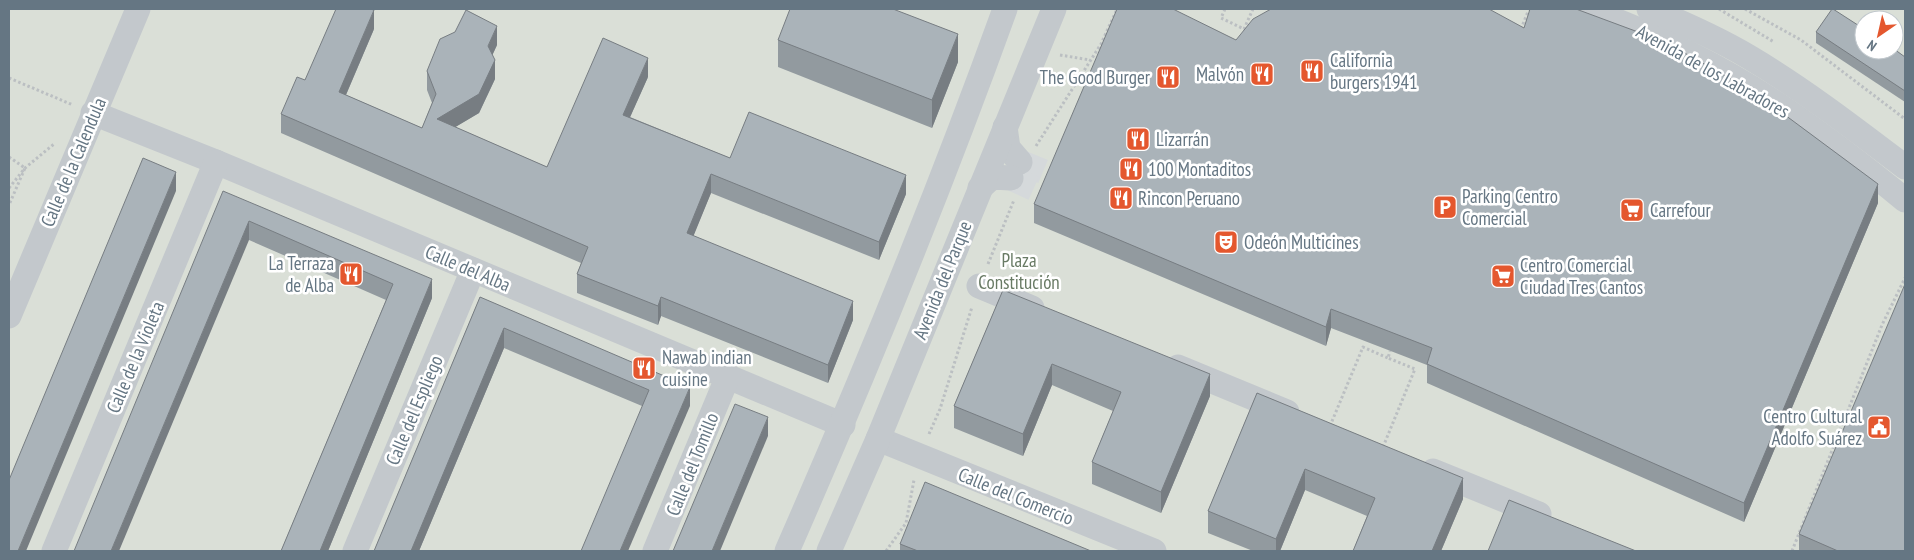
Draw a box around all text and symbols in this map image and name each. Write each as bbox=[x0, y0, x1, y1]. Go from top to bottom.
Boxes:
north arrow bbox=[1854, 10, 1904, 60]
street label: Avenida de los Labradores bbox=[1632, 19, 1794, 123]
text: N bbox=[1864, 36, 1880, 55]
place label: California burgers 1941 bbox=[1330, 48, 1418, 94]
restaurant icon: California burgers 1941 bbox=[1299, 58, 1325, 84]
restaurant icon: Malvón bbox=[1249, 61, 1275, 87]
place label: Malvón bbox=[1196, 62, 1244, 86]
restaurant icon: The Good Burger bbox=[1155, 64, 1181, 90]
place label: The Good Burger bbox=[1040, 65, 1151, 89]
street label: Calle de la Calendula bbox=[35, 94, 111, 230]
restaurant icon: Lizarrán bbox=[1125, 126, 1151, 152]
place label: Lizarrán bbox=[1156, 127, 1209, 151]
restaurant icon: 100 Montaditos bbox=[1118, 156, 1144, 182]
place label: 100 Montaditos bbox=[1148, 157, 1251, 181]
place label: Parking Centro Comercial bbox=[1462, 184, 1558, 230]
restaurant icon: Rincon Peruano bbox=[1108, 185, 1134, 211]
place label: Rincon Peruano bbox=[1138, 186, 1240, 210]
parking icon: Parking Centro Comercial bbox=[1432, 194, 1458, 220]
supermarket icon: Carrefour bbox=[1619, 197, 1645, 223]
place label: Carrefour bbox=[1650, 198, 1711, 222]
street label: Avenida del Parque bbox=[907, 217, 977, 343]
theatre icon: Odeón Multicines bbox=[1213, 229, 1239, 255]
place label: Odeón Multicines bbox=[1244, 230, 1359, 254]
street label: Calle del Alba bbox=[422, 239, 514, 297]
park label: Plaza Constitución bbox=[978, 248, 1060, 294]
place label: La Terraza de Alba bbox=[268, 251, 334, 297]
place label: Centro Comercial Ciudad Tres Cantos bbox=[1520, 253, 1643, 299]
restaurant icon: La Terraza de Alba bbox=[338, 261, 364, 287]
supermarket icon: Centro Comercial Ciudad Tres Cantos bbox=[1490, 263, 1516, 289]
street label: Calle de la Violeta bbox=[101, 298, 169, 416]
place label: Nawab indian cuisine bbox=[662, 345, 752, 391]
street label: Calle del Espliego bbox=[380, 352, 448, 468]
restaurant icon: Nawab indian cuisine bbox=[631, 355, 657, 381]
place label: Centro Cultural Adolfo Suárez bbox=[1763, 404, 1863, 450]
street label: Calle del Tomillo bbox=[660, 409, 724, 519]
public building icon: Centro Cultural Adolfo Suárez bbox=[1866, 414, 1892, 440]
street label: Calle del Comercio bbox=[955, 462, 1077, 530]

